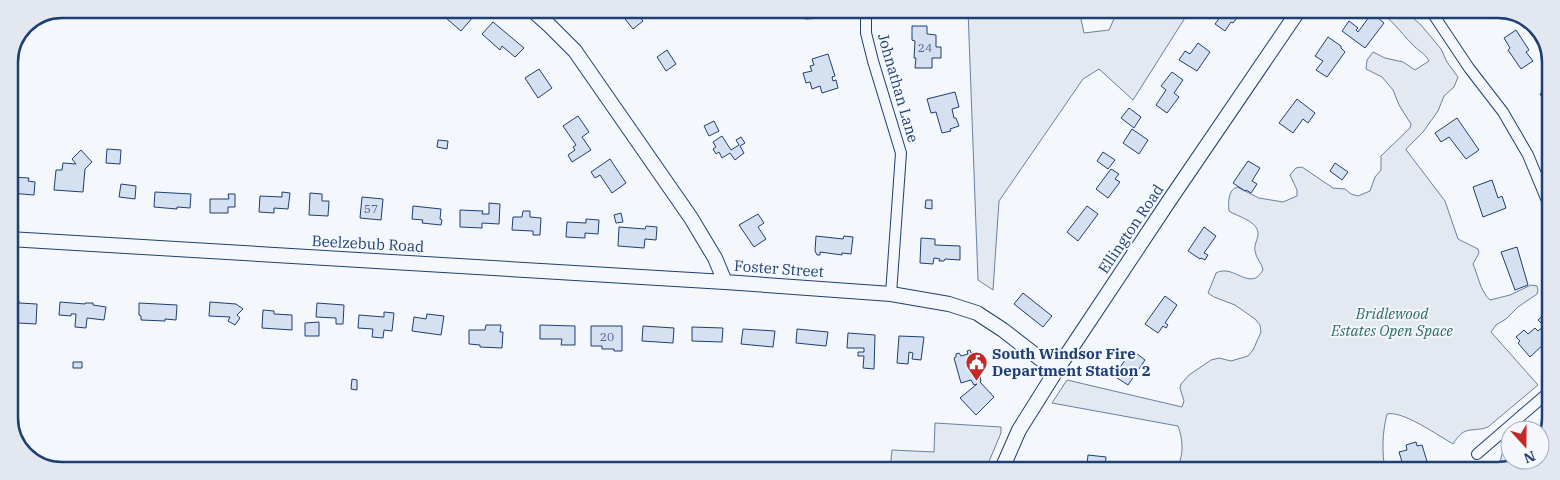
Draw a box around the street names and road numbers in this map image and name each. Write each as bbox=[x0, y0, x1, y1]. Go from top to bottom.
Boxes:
street label: Johnathan Lane bbox=[874, 31, 923, 145]
street label: Ellington Road bbox=[1094, 180, 1167, 277]
street label: Beelzebub Road bbox=[311, 231, 425, 256]
street label: Foster Street bbox=[733, 256, 825, 281]

